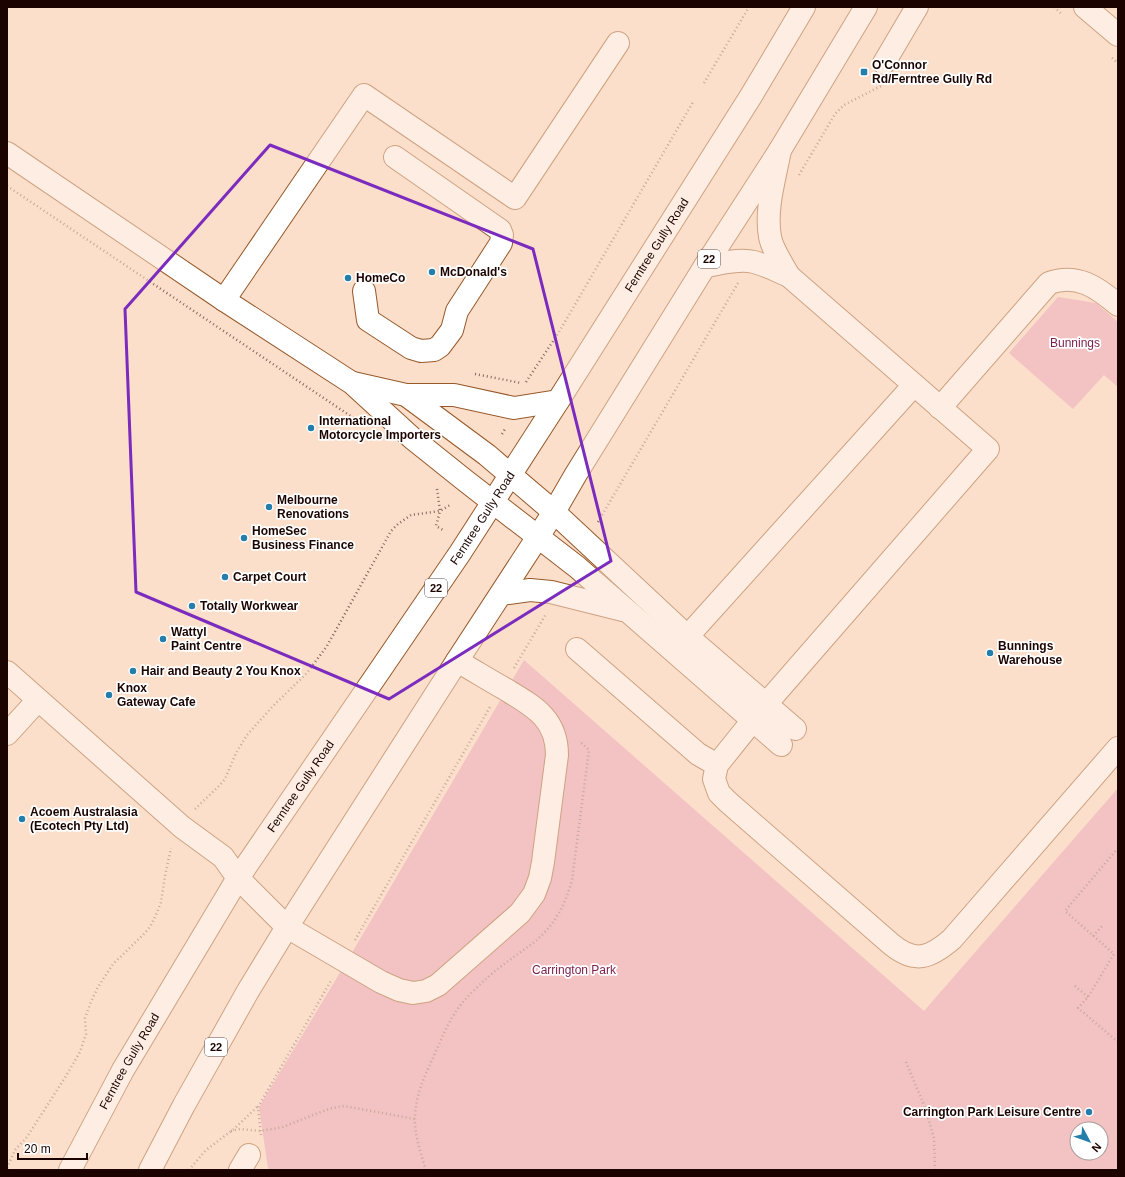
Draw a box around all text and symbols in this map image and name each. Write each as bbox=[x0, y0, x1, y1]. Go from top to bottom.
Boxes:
place label: O'Connor Rd/Ferntree Gully Rd bbox=[872, 58, 992, 86]
marker: O'Connor Rd/Ferntree Gully Rd bbox=[859, 67, 869, 77]
street label: Ferntree Gully Road bbox=[622, 196, 692, 294]
road number: 22 bbox=[698, 250, 720, 268]
place label: McDonald's bbox=[440, 265, 507, 279]
marker: McDonald's bbox=[427, 267, 437, 277]
place label: HomeCo bbox=[356, 271, 405, 285]
marker: HomeCo bbox=[343, 273, 353, 283]
park label: Bunnings bbox=[1050, 336, 1100, 350]
place label: International Motorcycle Importers bbox=[319, 414, 441, 442]
marker: International Motorcycle Importers bbox=[306, 423, 316, 433]
street label: Ferntree Gully Road bbox=[447, 469, 518, 567]
place label: Melbourne Renovations bbox=[277, 493, 349, 521]
marker: Melbourne Renovations bbox=[264, 502, 274, 512]
place label: HomeSec Business Finance bbox=[252, 524, 354, 552]
marker: HomeSec Business Finance bbox=[239, 533, 249, 543]
place label: Carpet Court bbox=[233, 570, 306, 584]
marker: Carpet Court bbox=[220, 572, 230, 582]
road number: 22 bbox=[425, 579, 447, 597]
place label: Totally Workwear bbox=[200, 599, 299, 613]
marker: Totally Workwear bbox=[187, 601, 197, 611]
place label: Wattyl Paint Centre bbox=[171, 625, 242, 653]
marker: Wattyl Paint Centre bbox=[158, 634, 168, 644]
place label: Bunnings Warehouse bbox=[998, 639, 1063, 667]
marker: Bunnings Warehouse bbox=[985, 648, 995, 658]
place label: Hair and Beauty 2 You Knox bbox=[141, 664, 301, 678]
marker: Hair and Beauty 2 You Knox bbox=[128, 666, 138, 676]
place label: Knox Gateway Cafe bbox=[117, 681, 196, 709]
marker: Knox Gateway Cafe bbox=[104, 690, 114, 700]
street label: Ferntree Gully Road bbox=[264, 738, 337, 835]
place label: Acoem Australasia (Ecotech Pty Ltd) bbox=[30, 805, 138, 833]
marker: Acoem Australasia (Ecotech Pty Ltd) bbox=[17, 814, 27, 824]
park label: Carrington Park bbox=[532, 963, 617, 977]
street label: Ferntree Gully Road bbox=[97, 1011, 162, 1112]
road number: 22 bbox=[205, 1038, 227, 1056]
place label: Carrington Park Leisure Centre bbox=[903, 1105, 1081, 1119]
marker: Carrington Park Leisure Centre bbox=[1084, 1107, 1094, 1117]
north arrow bbox=[1069, 1121, 1109, 1161]
scale bar bbox=[18, 1135, 87, 1161]
text: N bbox=[1089, 1141, 1104, 1155]
text: 20 m bbox=[24, 1142, 51, 1156]

